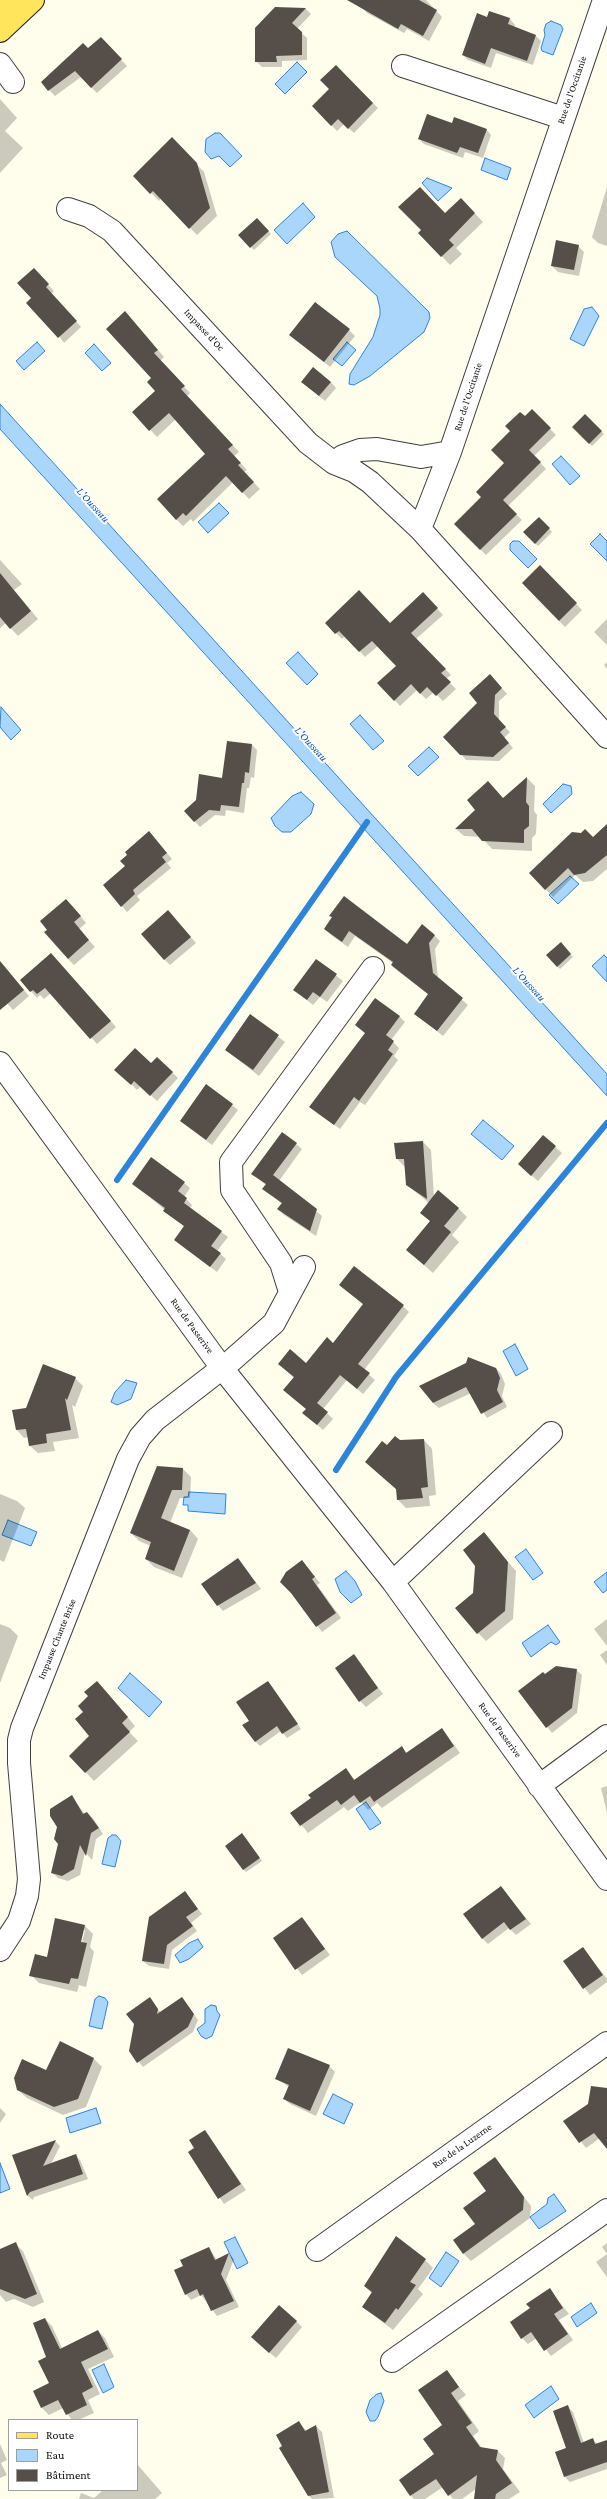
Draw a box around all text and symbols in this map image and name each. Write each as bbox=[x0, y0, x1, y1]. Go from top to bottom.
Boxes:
street label: Rue de l'Occitanie bbox=[555, 54, 589, 126]
street label: Impasse d'Oc bbox=[181, 306, 227, 354]
street label: Rue de l'Occitanie bbox=[451, 361, 485, 433]
water label: L'Ousseau bbox=[74, 485, 112, 525]
water label: L'Ousseau bbox=[292, 724, 330, 764]
water label: L'Ousseau bbox=[510, 964, 548, 1004]
street label: Rue de Passerive bbox=[168, 1296, 216, 1356]
street label: Impasse Chante Brise bbox=[35, 1597, 79, 1681]
street label: Rue de Passerive bbox=[476, 1700, 524, 1760]
street label: Rue de la Luzerne bbox=[430, 2121, 494, 2171]
legend bbox=[8, 2419, 138, 2491]
text: Route bbox=[46, 2428, 74, 2442]
text: Eau bbox=[46, 2448, 64, 2462]
text: Bâtiment bbox=[46, 2468, 91, 2482]

